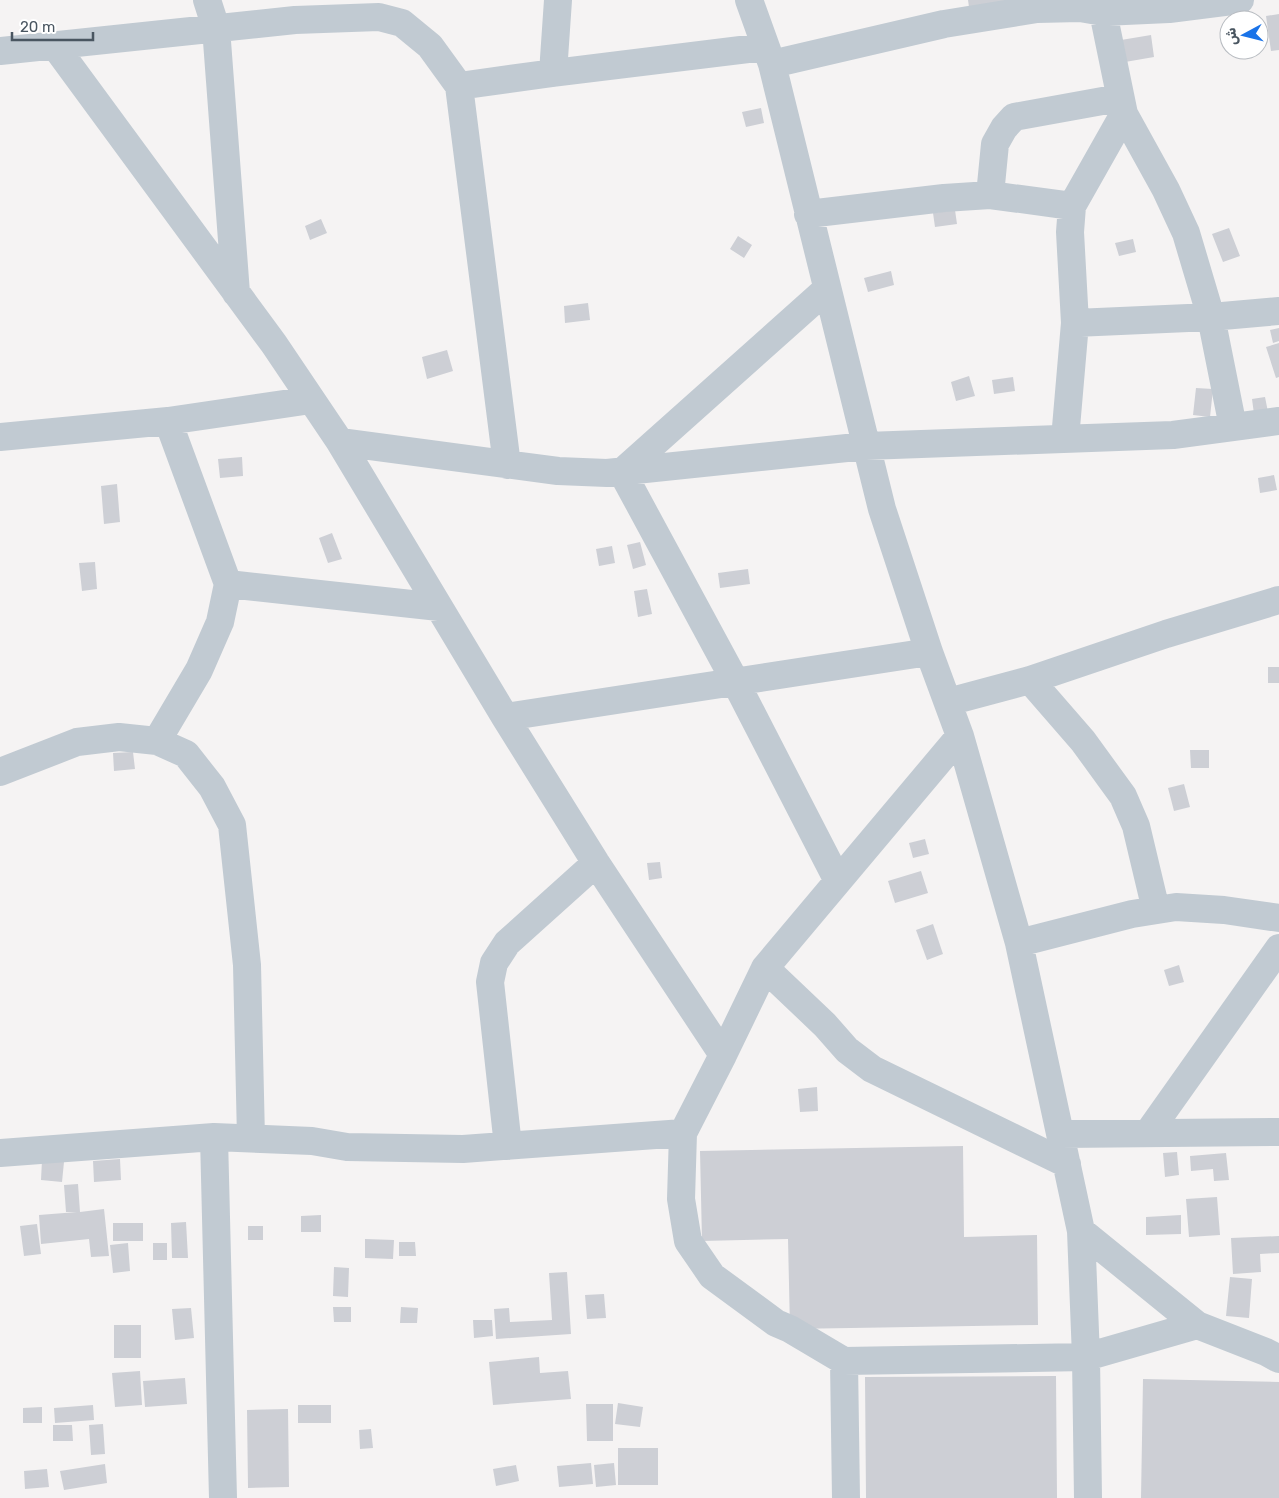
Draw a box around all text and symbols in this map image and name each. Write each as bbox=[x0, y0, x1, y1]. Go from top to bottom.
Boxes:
scale bar bbox=[12, 10, 94, 42]
north arrow bbox=[1219, 10, 1269, 60]
text: 20 m bbox=[20, 18, 55, 36]
text: ش bbox=[1222, 26, 1241, 46]

